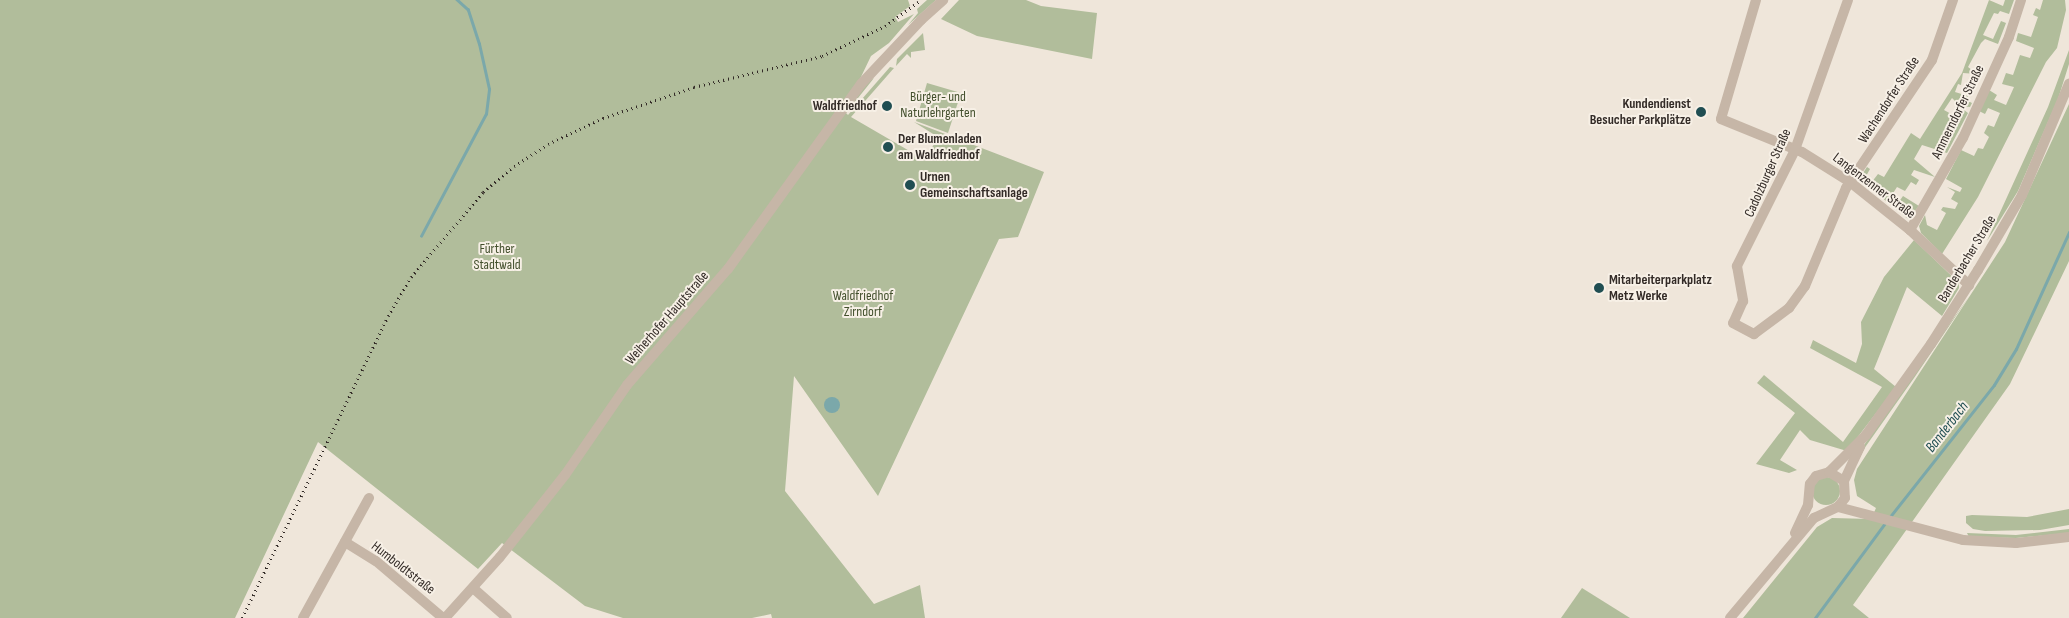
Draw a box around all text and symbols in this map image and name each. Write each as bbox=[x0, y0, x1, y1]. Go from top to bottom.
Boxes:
street label: Wachendorfer Straße bbox=[1855, 54, 1923, 146]
street label: Ammerndorfer Straße bbox=[1928, 62, 1988, 162]
park label: Bürger- und Naturlehrgarten bbox=[900, 89, 976, 121]
place label: Kundendienst Besucher Parkplätze bbox=[1590, 96, 1691, 128]
place label: Waldfriedhof bbox=[813, 98, 877, 114]
marker: Waldfriedhof bbox=[881, 100, 893, 112]
marker: Kundendienst Besucher Parkplätze bbox=[1695, 106, 1707, 118]
street label: Cadolzburger Straße bbox=[1741, 126, 1795, 220]
place label: Der Blumenladen am Waldfriedhof bbox=[898, 131, 982, 164]
marker: Der Blumenladen am Waldfriedhof bbox=[882, 141, 894, 153]
street label: Langenzenner Straße bbox=[1829, 150, 1919, 222]
place label: Urnen Gemeinschaftsanlage bbox=[920, 169, 1028, 202]
marker: Urnen Gemeinschaftsanlage bbox=[904, 179, 916, 191]
street label: Banderbacher Straße bbox=[1934, 212, 2000, 306]
park label: Fürther Stadtwald bbox=[473, 241, 521, 274]
street label: Weiherhofer Hauptstraße bbox=[622, 268, 712, 368]
place label: Mitarbeiterparkplatz Metz Werke bbox=[1609, 272, 1712, 304]
marker: Mitarbeiterparkplatz Metz Werke bbox=[1593, 282, 1605, 294]
park label: Waldfriedhof Zirndorf bbox=[833, 288, 893, 321]
water label: Banderbach bbox=[1922, 398, 1972, 456]
street label: Humboldtstraße bbox=[368, 538, 438, 598]

